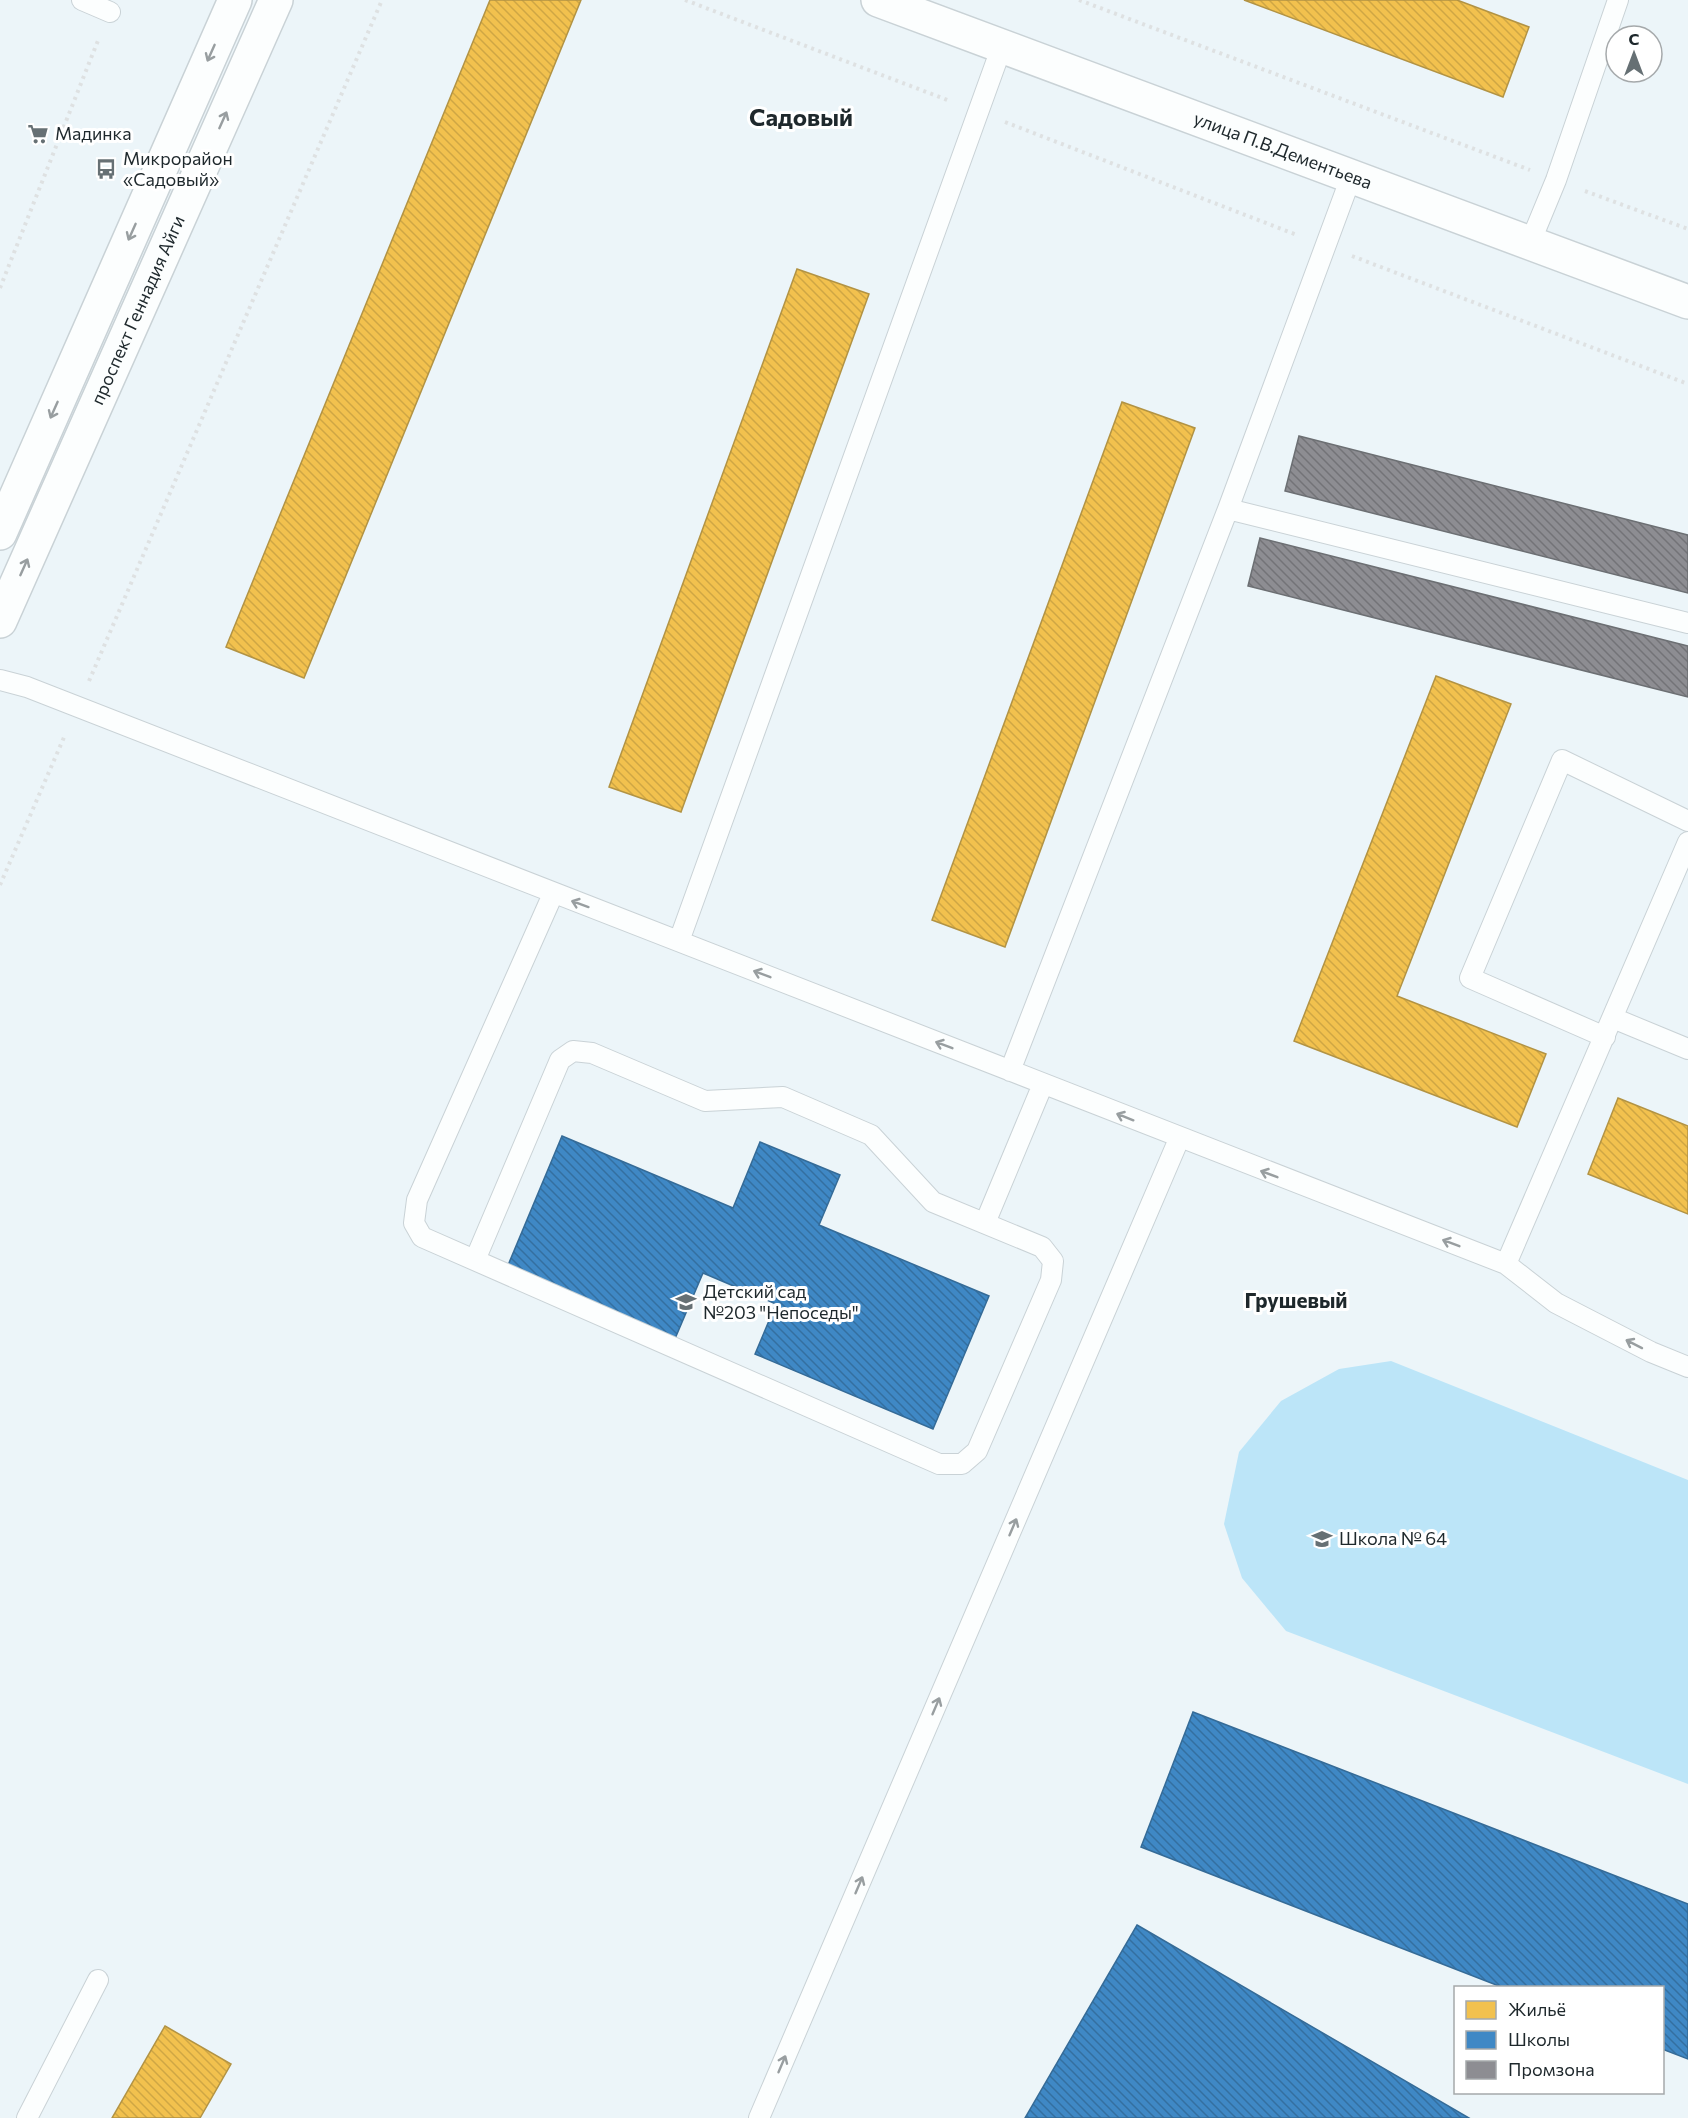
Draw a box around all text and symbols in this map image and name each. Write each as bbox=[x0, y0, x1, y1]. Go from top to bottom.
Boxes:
north arrow bbox=[1604, 24, 1664, 84]
text: С bbox=[1629, 29, 1640, 48]
one-way arrow bbox=[205, 44, 216, 62]
district label: Садовый bbox=[749, 102, 853, 131]
street label: улица П.В.Дементьева bbox=[1191, 107, 1375, 193]
one-way arrow bbox=[217, 112, 229, 130]
supermarket icon: Мадинка bbox=[26, 122, 50, 146]
place label: Мадинка bbox=[55, 122, 131, 144]
place label: Микрорайон «Садовый» bbox=[123, 147, 233, 190]
bus stop icon: Микрорайон «Садовый» bbox=[94, 157, 118, 181]
street label: проспект Геннадия Айги bbox=[86, 212, 189, 408]
one-way arrow bbox=[126, 222, 137, 241]
one-way arrow bbox=[48, 401, 59, 419]
one-way arrow bbox=[19, 559, 30, 577]
one-way arrow bbox=[571, 898, 590, 909]
one-way arrow bbox=[754, 967, 772, 978]
one-way arrow bbox=[935, 1039, 954, 1050]
one-way arrow bbox=[1116, 1111, 1135, 1122]
one-way arrow bbox=[1260, 1167, 1279, 1178]
one-way arrow bbox=[1442, 1237, 1461, 1248]
place label: Детский сад №203 "Непоседы" bbox=[703, 1280, 859, 1323]
district label: Грушевый bbox=[1244, 1287, 1348, 1312]
school or university icon: Детский сад №203 "Непоседы" bbox=[674, 1290, 698, 1314]
one-way arrow bbox=[1626, 1338, 1644, 1349]
one-way arrow bbox=[1008, 1518, 1019, 1536]
school or university icon: Школа № 64 bbox=[1310, 1527, 1334, 1551]
place label: Школа № 64 bbox=[1339, 1527, 1447, 1549]
one-way arrow bbox=[931, 1697, 942, 1715]
one-way arrow bbox=[854, 1876, 865, 1895]
legend bbox=[1454, 1986, 1664, 2094]
text: Жильё bbox=[1508, 1998, 1566, 2020]
text: Школы bbox=[1508, 2028, 1570, 2050]
one-way arrow bbox=[777, 2056, 789, 2074]
text: Промзона bbox=[1508, 2058, 1595, 2080]

